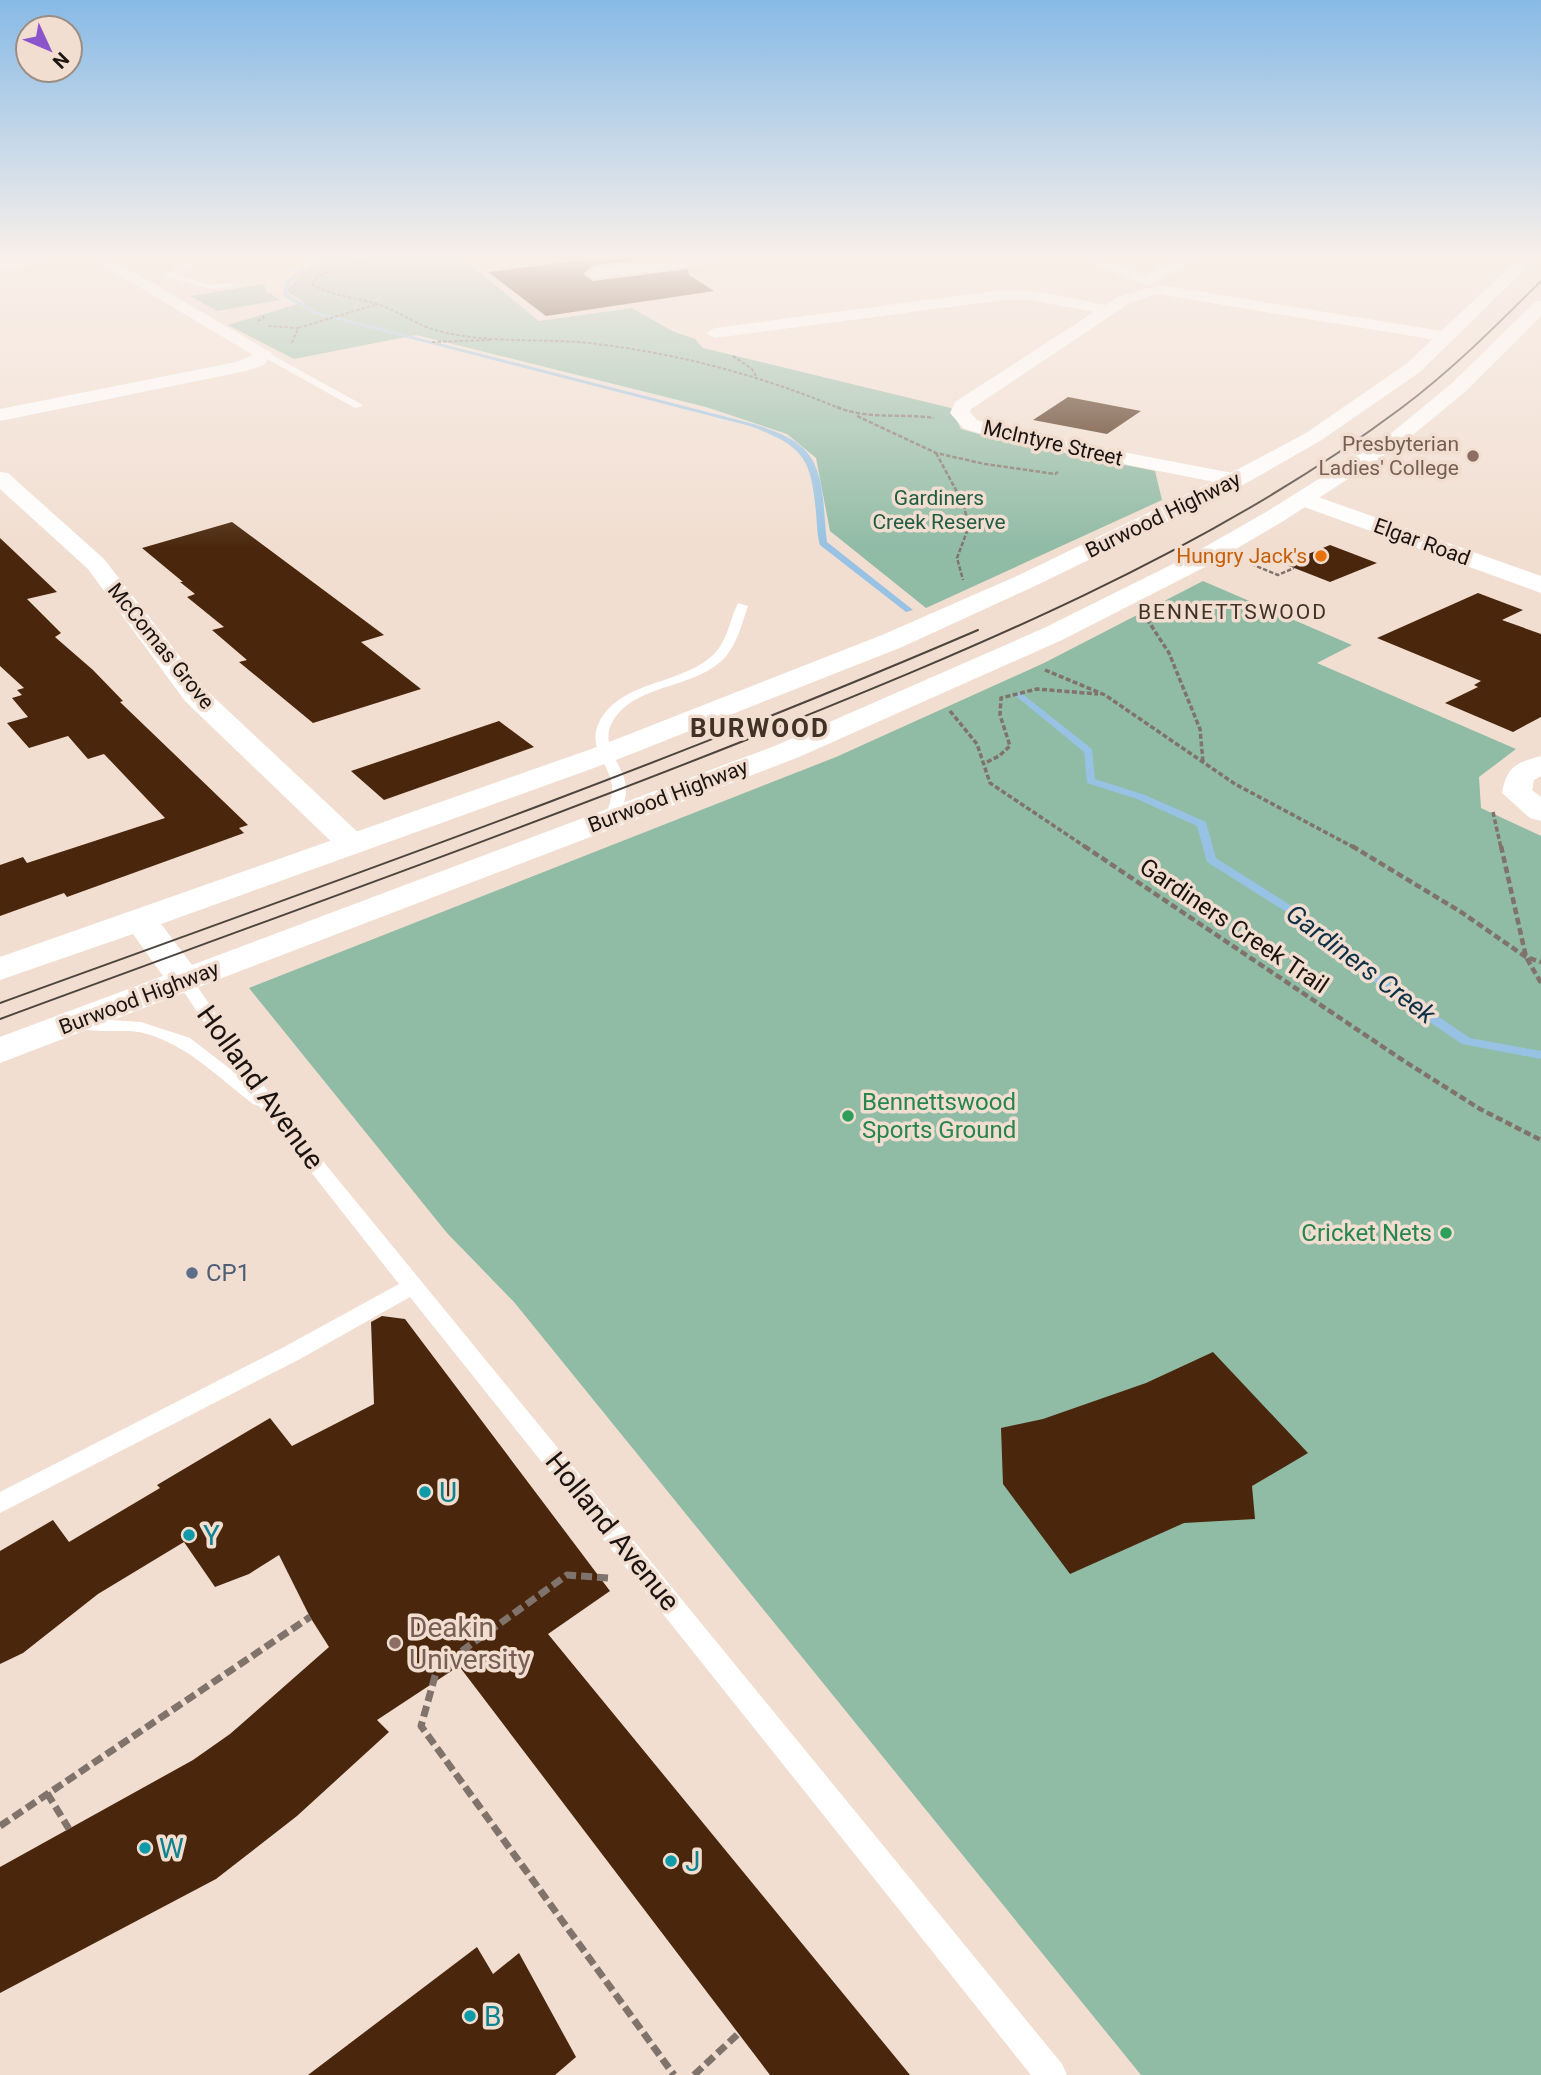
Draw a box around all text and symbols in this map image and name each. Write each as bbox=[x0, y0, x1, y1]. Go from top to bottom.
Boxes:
north arrow bbox=[14, 14, 84, 84]
text: N bbox=[48, 48, 74, 73]
street label: McIntyre Street bbox=[981, 415, 1125, 471]
place label: Presbyterian Ladies' College bbox=[1319, 432, 1459, 480]
marker: Presbyterian Ladies' College bbox=[1465, 448, 1481, 464]
street label: Burwood Highway bbox=[1082, 467, 1244, 563]
park label: Gardiners Creek Reserve bbox=[872, 486, 1006, 534]
street label: Elgar Road bbox=[1371, 513, 1473, 571]
place label: Hungry Jack's bbox=[1176, 544, 1307, 568]
marker: Hungry Jack's bbox=[1313, 548, 1329, 564]
street label: McComas Grove bbox=[103, 578, 219, 714]
district label: BENNETTSWOOD bbox=[1138, 600, 1328, 624]
district label: BURWOOD bbox=[690, 713, 830, 743]
street label: Burwood Highway bbox=[585, 754, 751, 838]
street label: Gardiners Creek Trail bbox=[1134, 852, 1334, 1000]
water label: Gardiners Creek bbox=[1280, 898, 1442, 1031]
street label: Burwood Highway bbox=[56, 956, 222, 1040]
street label: Holland Avenue bbox=[190, 999, 331, 1176]
place label: Bennettswood Sports Ground bbox=[862, 1088, 1016, 1144]
marker: Bennettswood Sports Ground bbox=[840, 1108, 856, 1124]
place label: Cricket Nets bbox=[1301, 1219, 1432, 1247]
marker: Cricket Nets bbox=[1438, 1225, 1454, 1241]
place label: CP1 bbox=[206, 1259, 250, 1287]
marker: CP1 bbox=[184, 1265, 200, 1281]
street label: Holland Avenue bbox=[539, 1445, 687, 1617]
place label: U bbox=[439, 1476, 457, 1509]
marker: U bbox=[417, 1484, 433, 1500]
place label: Y bbox=[203, 1519, 220, 1552]
marker: Y bbox=[181, 1527, 197, 1543]
place label: Deakin University bbox=[409, 1611, 531, 1676]
marker: Deakin University bbox=[387, 1635, 403, 1651]
place label: W bbox=[159, 1832, 184, 1865]
marker: W bbox=[137, 1840, 153, 1856]
place label: J bbox=[685, 1845, 700, 1878]
marker: J bbox=[663, 1853, 679, 1869]
place label: B bbox=[484, 2000, 501, 2033]
marker: B bbox=[462, 2008, 478, 2024]

